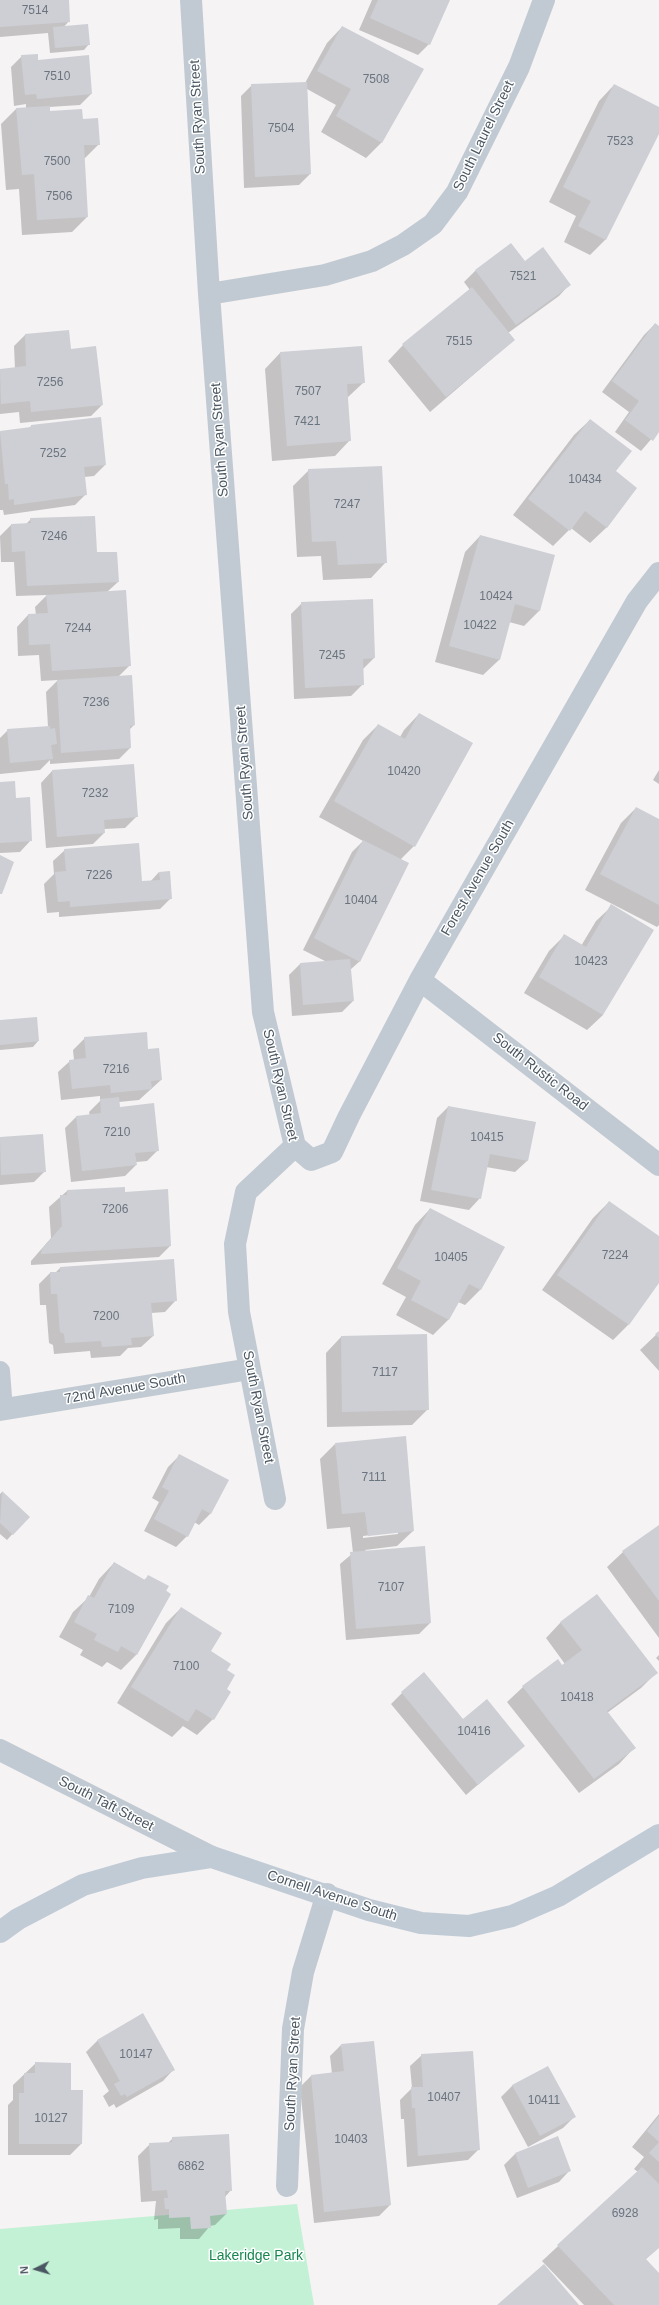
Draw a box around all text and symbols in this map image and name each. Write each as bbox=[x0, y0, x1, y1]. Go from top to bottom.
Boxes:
house number: 7514 bbox=[22, 4, 48, 18]
street label: South Ryan Street bbox=[187, 59, 209, 175]
house number: 7510 bbox=[44, 70, 70, 84]
house number: 7508 bbox=[363, 73, 389, 87]
street label: South Laurel Street bbox=[450, 78, 518, 194]
house number: 7504 bbox=[268, 122, 294, 136]
house number: 7523 bbox=[607, 135, 633, 149]
house number: 7500 bbox=[44, 155, 70, 169]
house number: 7506 bbox=[46, 190, 72, 204]
house number: 7521 bbox=[510, 270, 536, 284]
house number: 7515 bbox=[446, 335, 472, 349]
house number: 7256 bbox=[37, 376, 63, 390]
street label: South Ryan Street bbox=[208, 382, 232, 498]
house number: 7507 bbox=[295, 385, 321, 399]
house number: 7421 bbox=[294, 415, 320, 429]
house number: 7252 bbox=[40, 447, 66, 461]
house number: 10434 bbox=[568, 473, 602, 487]
house number: 7247 bbox=[334, 498, 360, 512]
house number: 7246 bbox=[41, 530, 67, 544]
house number: 10424 bbox=[479, 590, 513, 604]
house number: 10422 bbox=[463, 619, 497, 633]
house number: 7244 bbox=[65, 622, 91, 636]
house number: 7245 bbox=[319, 649, 345, 663]
house number: 7236 bbox=[83, 696, 109, 710]
street label: South Ryan Street bbox=[233, 705, 257, 821]
house number: 10420 bbox=[387, 765, 421, 779]
house number: 7232 bbox=[82, 787, 108, 801]
street label: Forest Avenue South bbox=[438, 817, 518, 939]
house number: 7226 bbox=[86, 869, 112, 883]
house number: 10404 bbox=[344, 894, 378, 908]
house number: 10423 bbox=[574, 955, 608, 969]
street label: South Ryan Street bbox=[259, 1027, 301, 1143]
street label: South Rustic Road bbox=[489, 1029, 591, 1115]
house number: 7216 bbox=[103, 1063, 129, 1077]
house number: 7210 bbox=[104, 1126, 130, 1140]
house number: 10415 bbox=[470, 1131, 504, 1145]
house number: 7206 bbox=[102, 1203, 128, 1217]
house number: 7224 bbox=[602, 1249, 628, 1263]
house number: 10405 bbox=[434, 1251, 468, 1265]
house number: 7200 bbox=[93, 1310, 119, 1324]
street label: South Ryan Street bbox=[239, 1349, 277, 1465]
house number: 7117 bbox=[372, 1366, 398, 1380]
street label: 72nd Avenue South bbox=[63, 1370, 187, 1408]
house number: 7111 bbox=[362, 1471, 386, 1485]
house number: 7107 bbox=[378, 1581, 404, 1595]
house number: 7109 bbox=[108, 1603, 134, 1617]
house number: 7100 bbox=[173, 1660, 199, 1674]
house number: 10418 bbox=[560, 1691, 594, 1705]
house number: 10416 bbox=[457, 1725, 491, 1739]
street label: South Taft Street bbox=[56, 1773, 156, 1835]
street label: Cornell Avenue South bbox=[265, 1867, 399, 1925]
street label: South Ryan Street bbox=[282, 2016, 304, 2132]
house number: 10147 bbox=[119, 2048, 153, 2062]
house number: 10407 bbox=[427, 2091, 461, 2105]
house number: 10411 bbox=[528, 2094, 560, 2108]
house number: 10127 bbox=[34, 2112, 68, 2126]
house number: 10403 bbox=[334, 2133, 368, 2147]
house number: 6862 bbox=[178, 2160, 204, 2174]
house number: 6928 bbox=[612, 2207, 638, 2221]
park label: Lakeridge Park bbox=[209, 2248, 303, 2264]
north arrow bbox=[16, 2249, 56, 2289]
text: N bbox=[18, 2266, 30, 2275]

